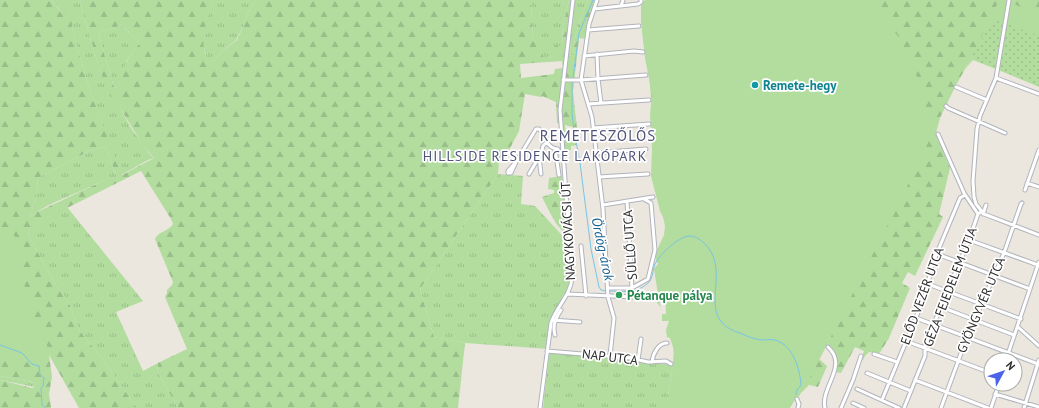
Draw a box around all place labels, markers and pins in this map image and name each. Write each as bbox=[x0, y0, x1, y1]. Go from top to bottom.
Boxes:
place label: Remete-hegy bbox=[763, 77, 837, 94]
marker: Remete-hegy bbox=[750, 80, 760, 90]
place label: Pétanque pálya bbox=[627, 287, 712, 304]
marker: Pétanque pálya bbox=[614, 290, 624, 300]

